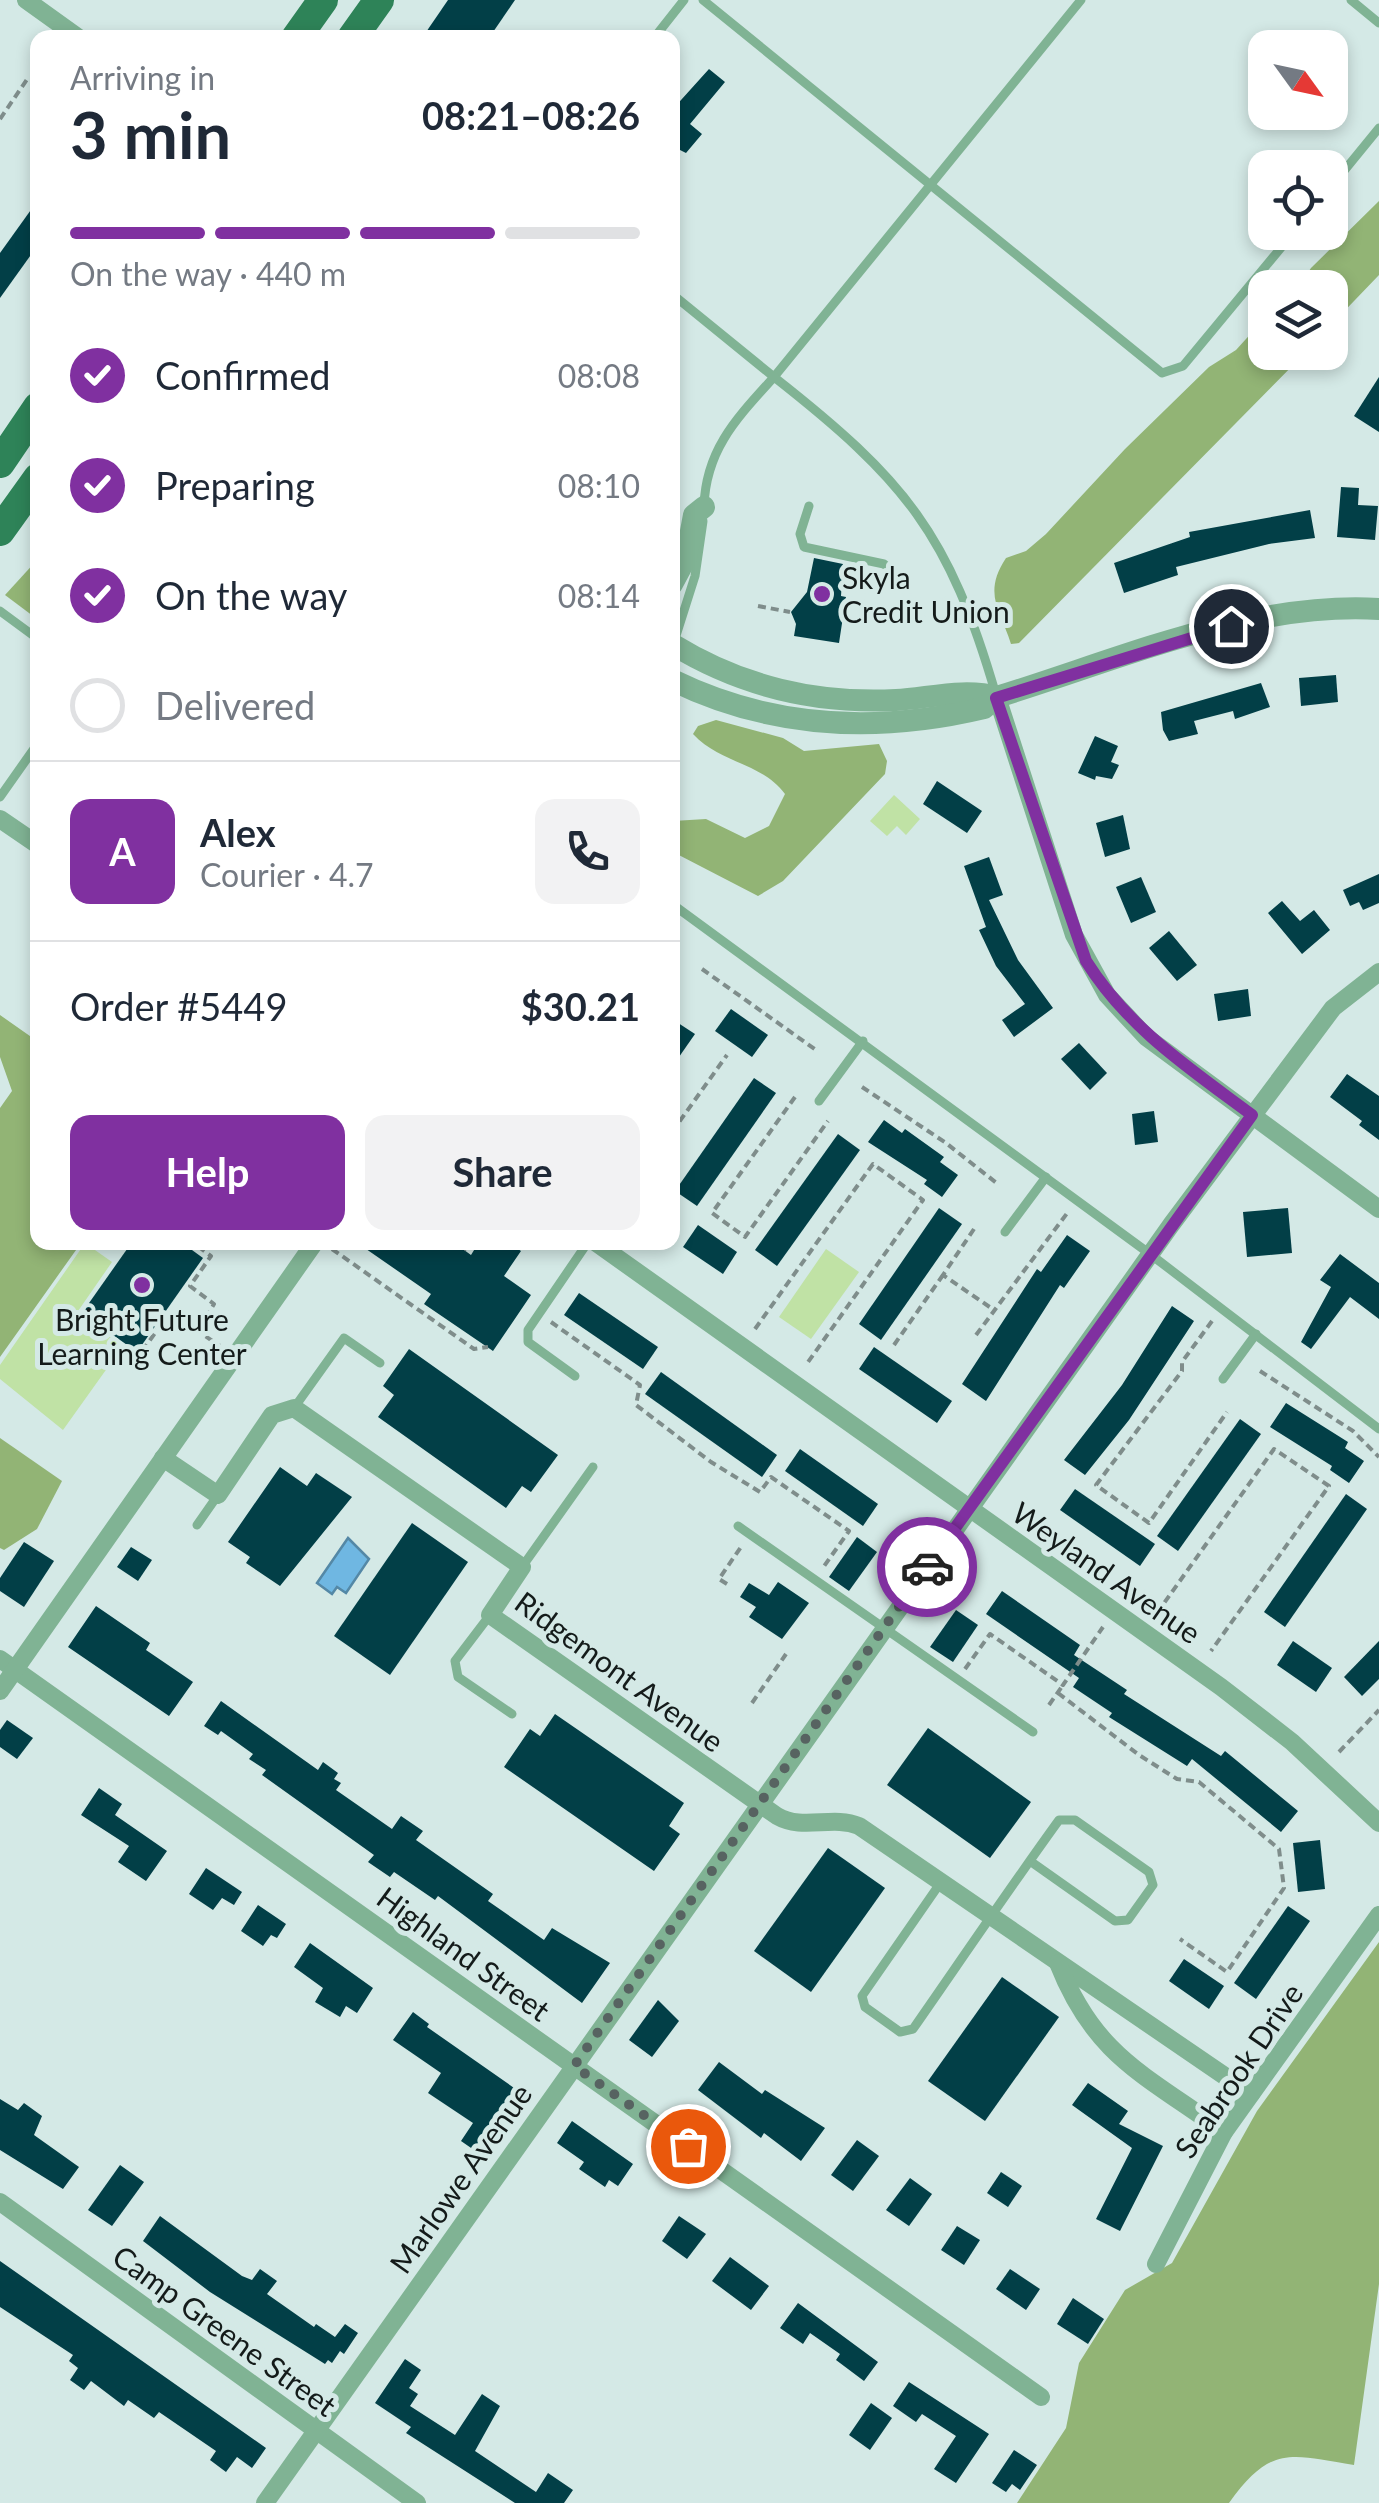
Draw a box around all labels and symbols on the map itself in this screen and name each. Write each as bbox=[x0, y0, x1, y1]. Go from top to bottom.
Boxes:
north arrow bbox=[1248, 30, 1348, 130]
place label: Skyla Credit Union bbox=[842, 559, 1010, 629]
marker: Skyla Credit Union bbox=[811, 583, 833, 605]
pin bbox=[1189, 584, 1274, 669]
marker: Bright Future Learning Center bbox=[131, 1274, 153, 1296]
place label: Bright Future Learning Center bbox=[37, 1301, 247, 1371]
street label: Weyland Avenue bbox=[1006, 1494, 1208, 1650]
courier bbox=[877, 1517, 977, 1617]
street label: Ridgemont Avenue bbox=[509, 1583, 731, 1759]
street label: Highland Street bbox=[371, 1878, 557, 2028]
street label: Seabrook Drive bbox=[1166, 1976, 1310, 2164]
street label: Marlowe Avenue bbox=[382, 2077, 538, 2279]
pin bbox=[646, 2104, 731, 2189]
street label: Camp Greene Street bbox=[106, 2237, 344, 2423]

